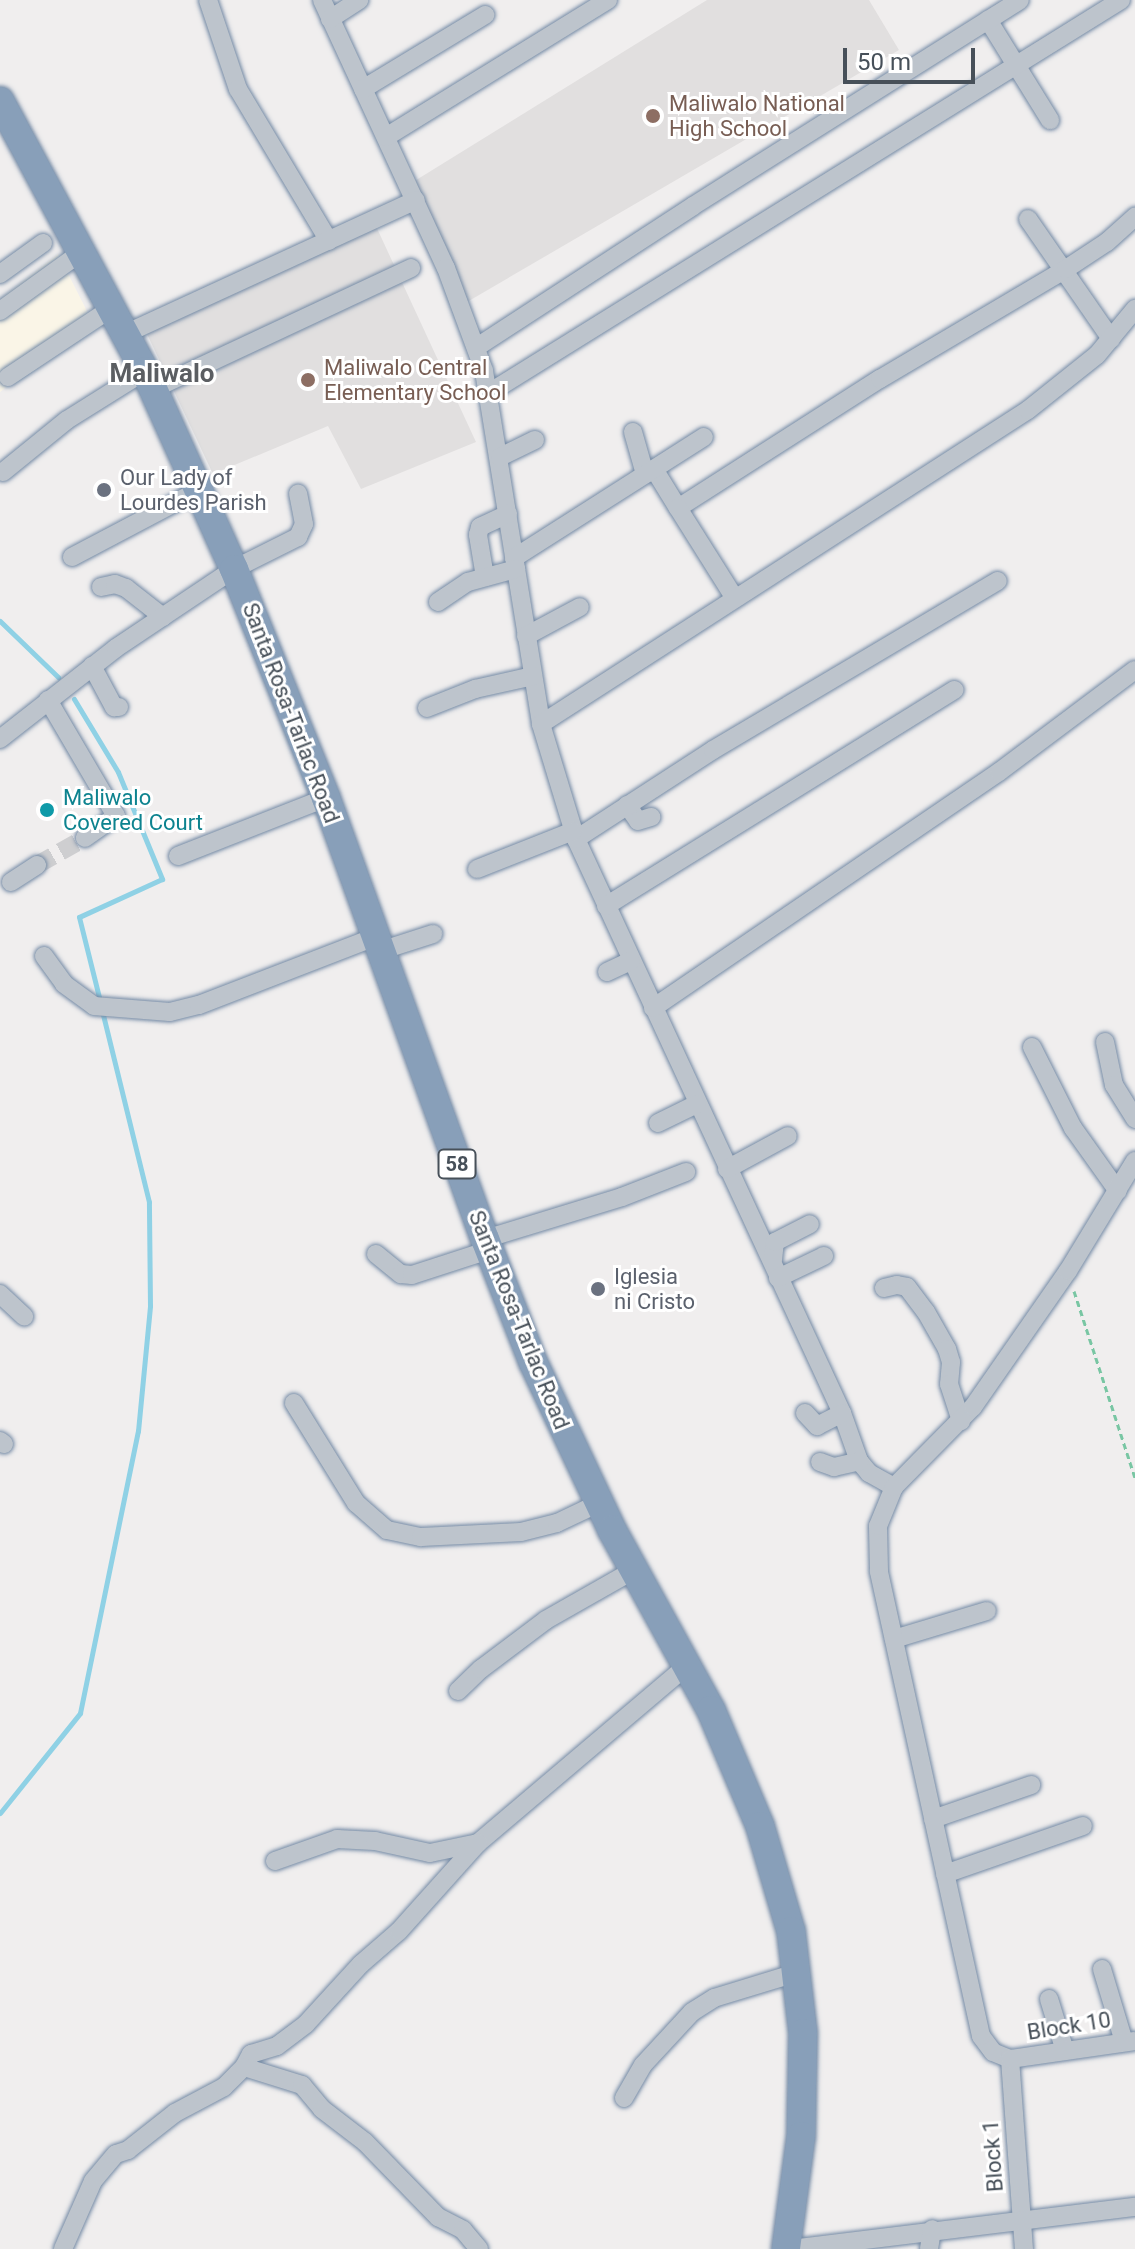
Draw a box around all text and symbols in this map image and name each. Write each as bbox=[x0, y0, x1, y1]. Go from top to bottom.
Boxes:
scale bar bbox=[847, 32, 979, 82]
text: 50 m bbox=[857, 48, 911, 76]
place label: Maliwalo National High School bbox=[669, 90, 845, 142]
marker: Maliwalo National High School bbox=[644, 107, 662, 125]
place label: Maliwalo Central Elementary School bbox=[324, 354, 506, 406]
district label: Maliwalo bbox=[109, 358, 215, 390]
marker: Maliwalo Central Elementary School bbox=[299, 371, 317, 389]
place label: Our Lady of Lourdes Parish bbox=[120, 464, 267, 516]
marker: Our Lady of Lourdes Parish bbox=[95, 481, 113, 499]
street label: Santa Rosa-Tarlac Road bbox=[237, 599, 345, 827]
place label: Maliwalo Covered Court bbox=[63, 784, 203, 836]
marker: Maliwalo Covered Court bbox=[38, 801, 56, 819]
road number: 58 bbox=[437, 1148, 477, 1180]
street label: Santa Rosa-Tarlac Road bbox=[463, 1207, 575, 1433]
place label: Iglesia ni Cristo bbox=[614, 1263, 695, 1314]
marker: Iglesia ni Cristo bbox=[589, 1280, 607, 1298]
street label: Block 10 bbox=[1025, 2006, 1113, 2046]
street label: Block 1 bbox=[977, 2119, 1009, 2193]

